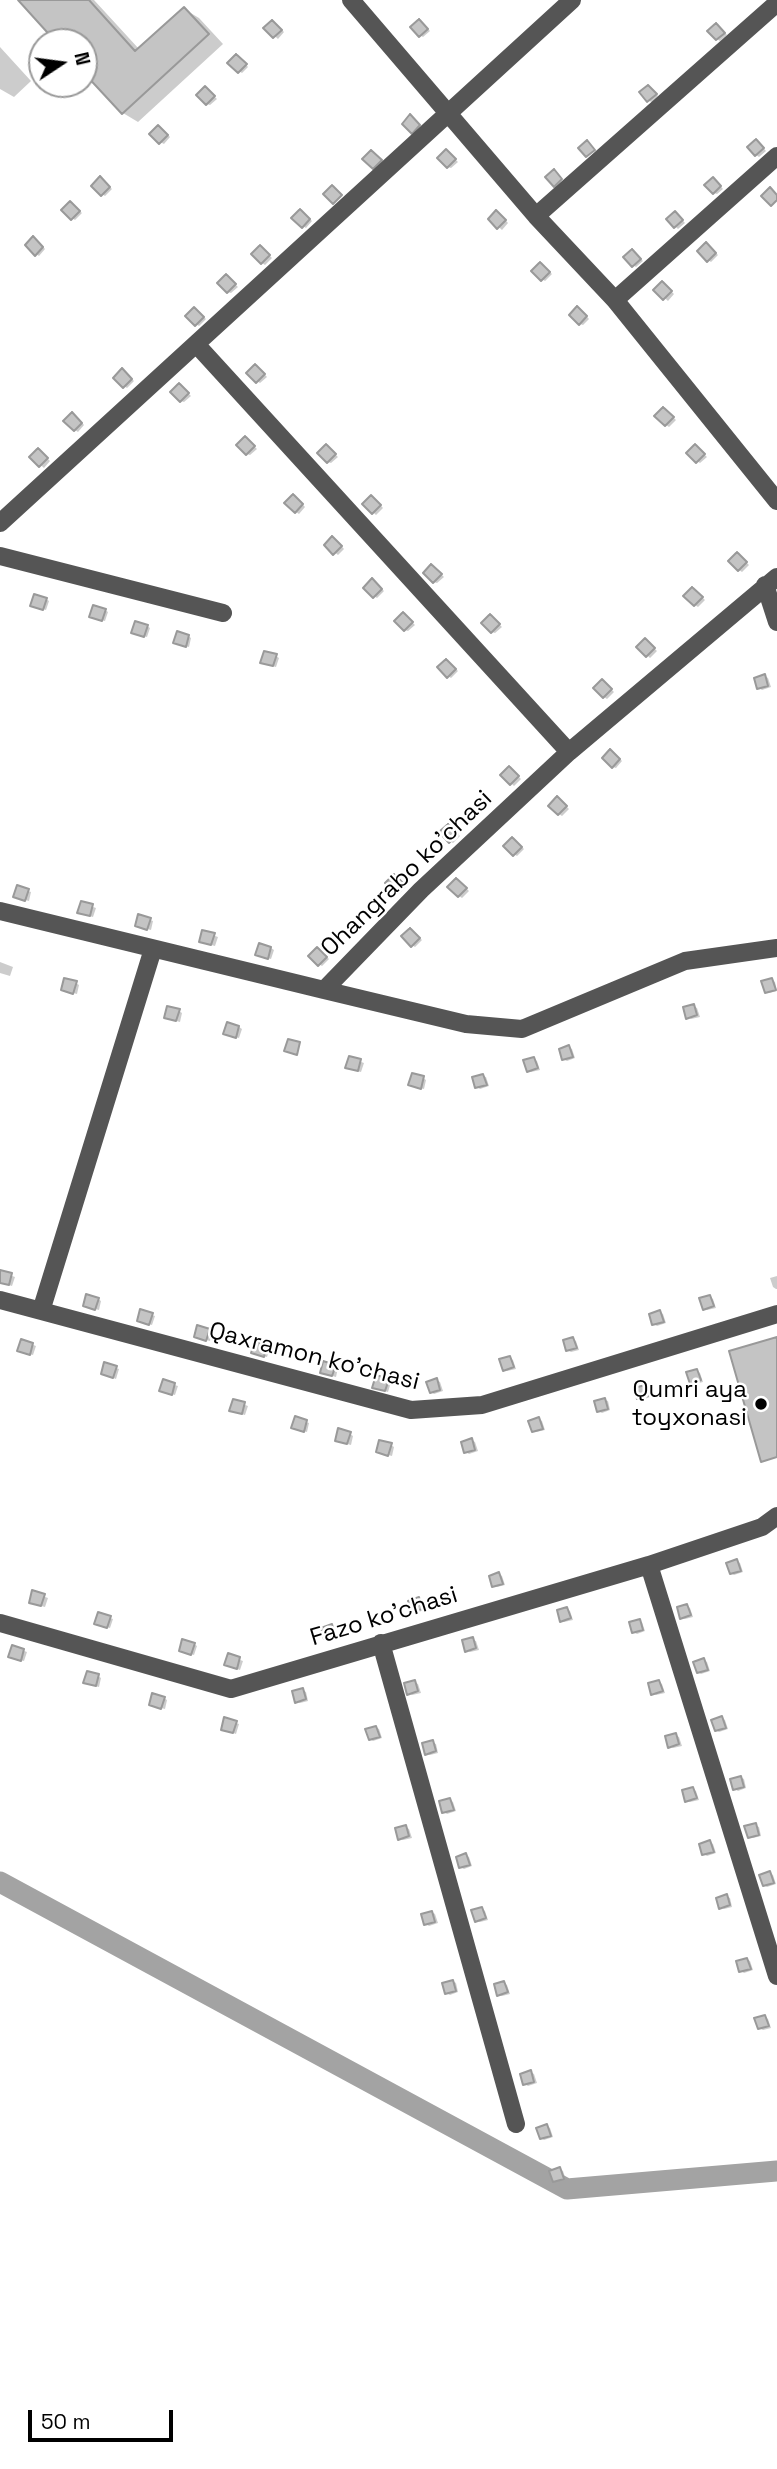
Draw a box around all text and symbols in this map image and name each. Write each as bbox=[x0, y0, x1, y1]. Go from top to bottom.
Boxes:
north arrow bbox=[28, 28, 98, 98]
text: N bbox=[68, 50, 96, 68]
street label: Ohangrabo ko'chasi bbox=[316, 785, 498, 963]
street label: Qaxramon ko'chasi bbox=[206, 1317, 422, 1397]
place label: Qumri aya toyxonasi bbox=[632, 1376, 747, 1432]
marker: Qumri aya toyxonasi bbox=[753, 1396, 769, 1412]
street label: Fazo ko'chasi bbox=[307, 1581, 461, 1653]
scale bar bbox=[32, 2396, 177, 2440]
text: 50 m bbox=[41, 2408, 91, 2435]

